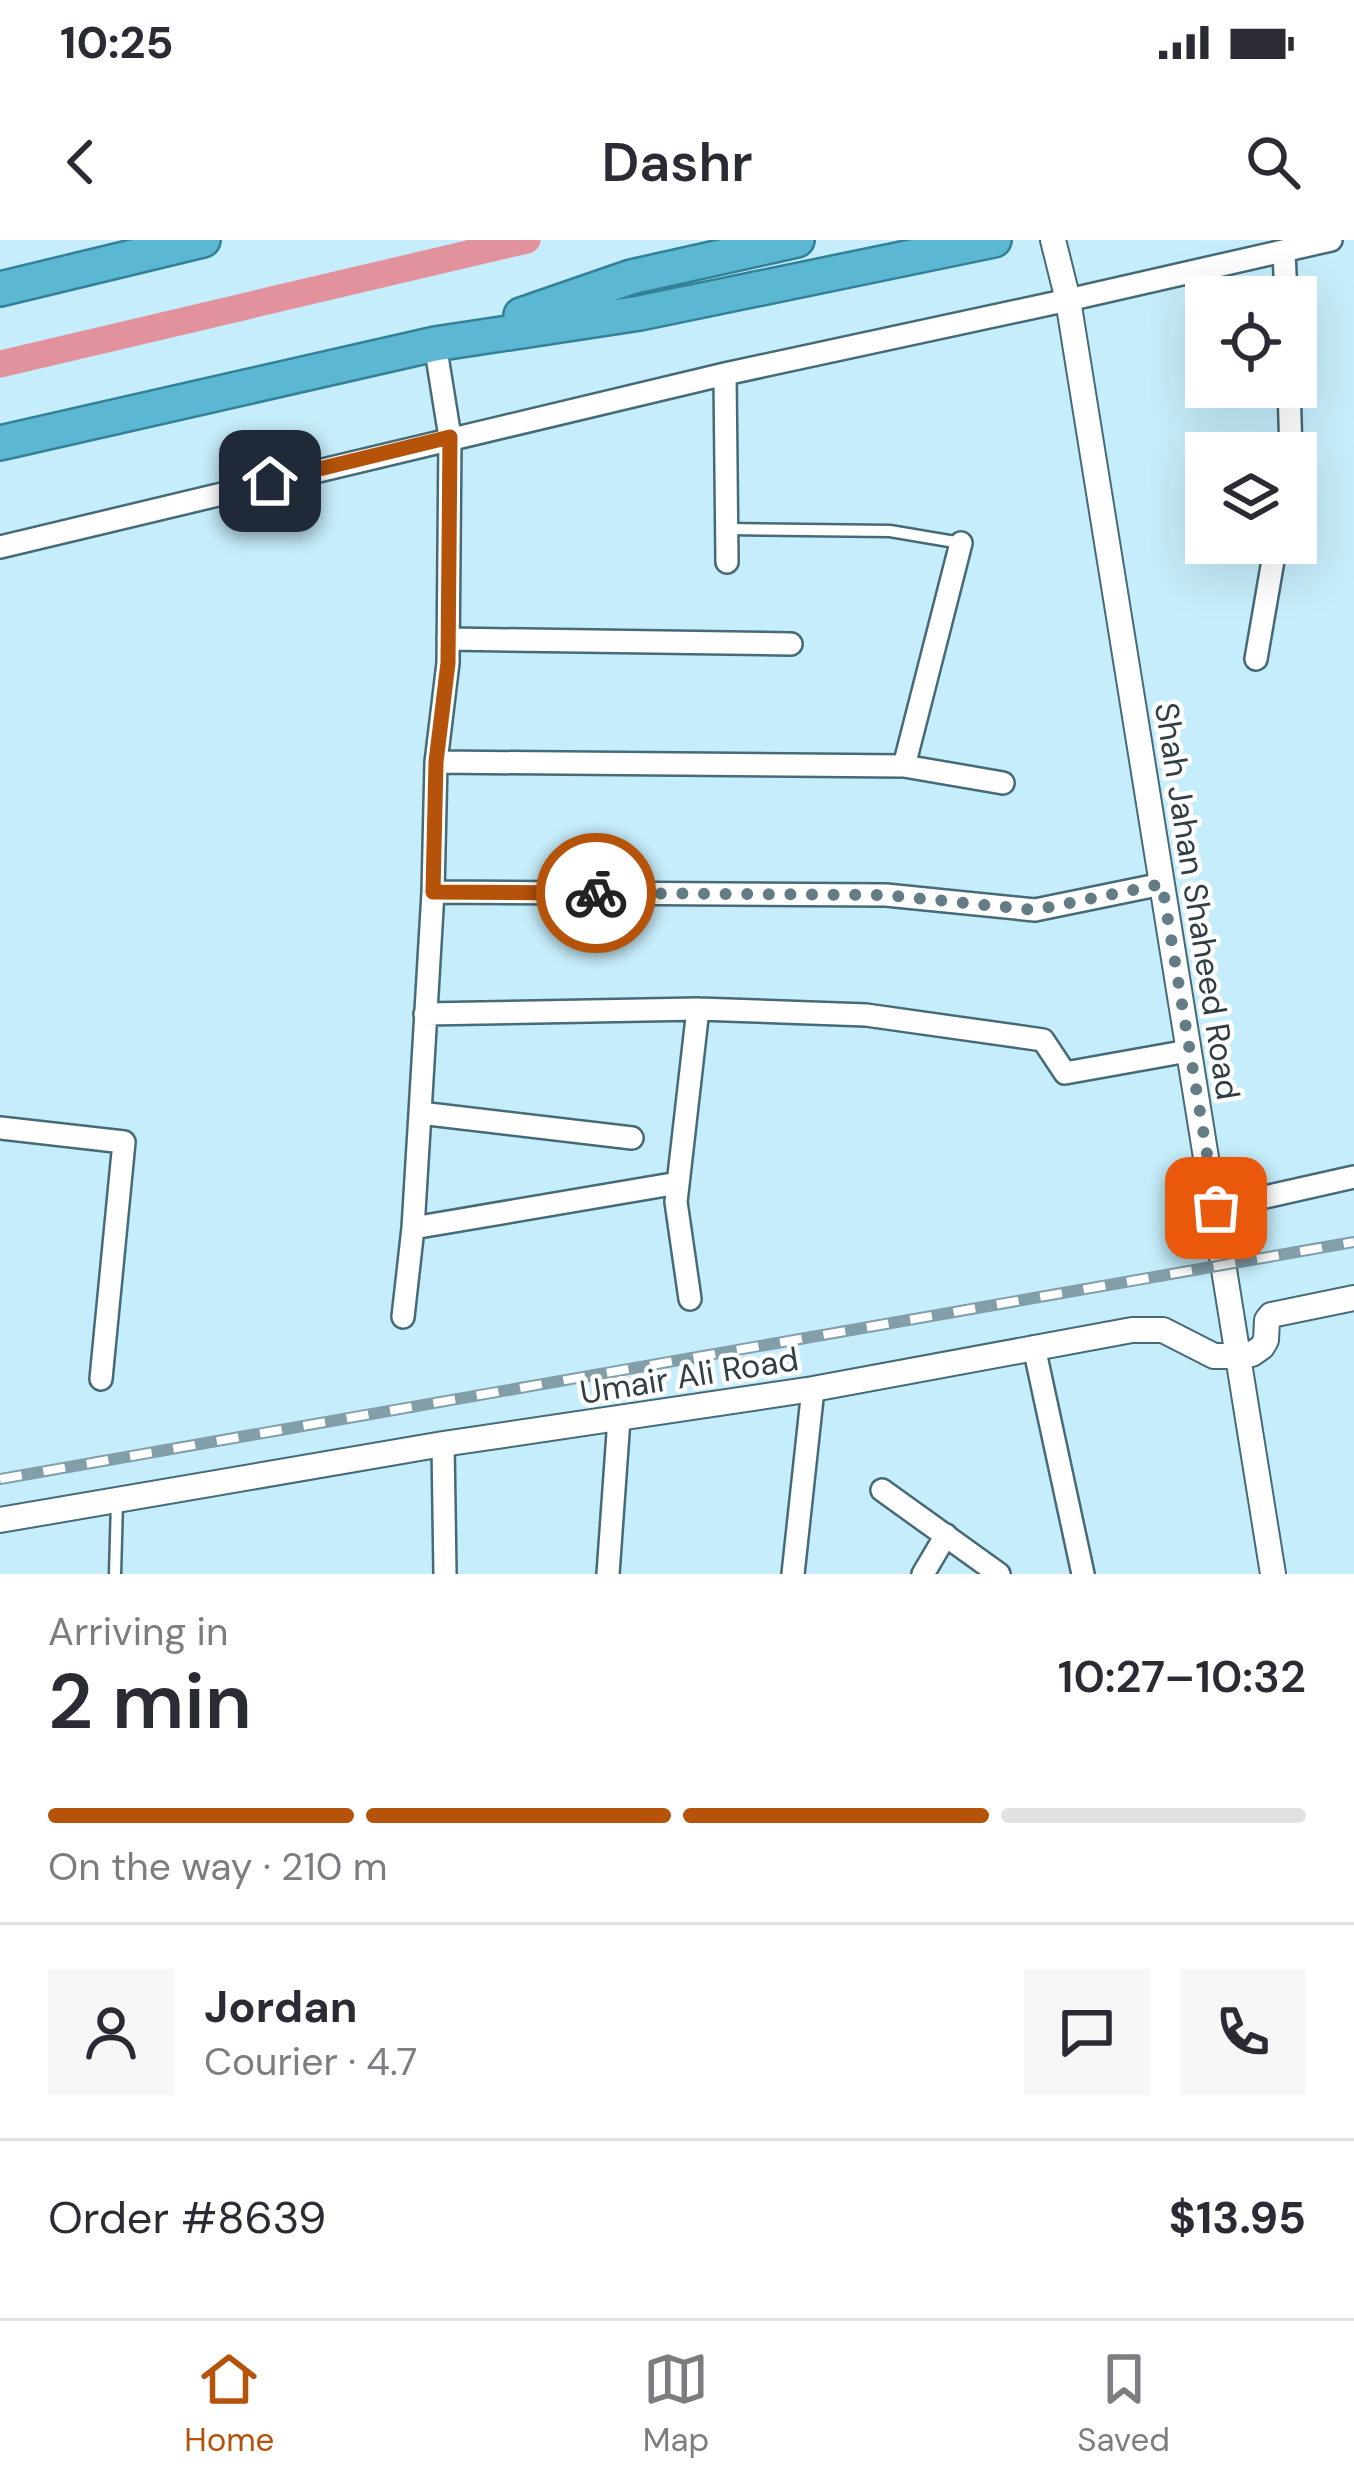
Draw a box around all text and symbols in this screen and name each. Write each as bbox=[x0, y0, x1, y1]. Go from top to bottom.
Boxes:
text: 10:25 bbox=[60, 13, 173, 72]
text: Dashr bbox=[601, 127, 753, 198]
icon: back bbox=[48, 129, 114, 195]
icon: search bbox=[1240, 129, 1306, 195]
map controls bbox=[1185, 276, 1317, 564]
button: locate bbox=[1185, 276, 1317, 408]
pin bbox=[219, 430, 321, 532]
button: layers bbox=[1185, 432, 1317, 564]
icon: home bbox=[237, 448, 303, 514]
street label: Shah Jahan Shaheed Road bbox=[1145, 699, 1250, 1103]
courier bbox=[536, 833, 656, 953]
icon: bike bbox=[563, 860, 629, 926]
pin bbox=[1165, 1157, 1267, 1259]
icon: bag bbox=[1183, 1175, 1249, 1241]
street label: Umair Ali Road bbox=[577, 1337, 801, 1414]
text: Arriving in bbox=[48, 1606, 228, 1657]
text: 10:27–10:32 bbox=[1058, 1647, 1306, 1706]
text: 2 min bbox=[48, 1651, 252, 1752]
text: On the way · 210 m bbox=[48, 1841, 387, 1892]
button: person bbox=[48, 1969, 174, 2095]
button: chat bbox=[1024, 1969, 1150, 2095]
button: phone bbox=[1180, 1969, 1306, 2095]
text: Jordan bbox=[204, 1977, 357, 2036]
text: Courier · 4.7 bbox=[204, 2036, 417, 2087]
text: Order #8639 bbox=[48, 2188, 326, 2247]
text: $13.95 bbox=[1169, 2188, 1306, 2247]
tab: Home bbox=[184, 2346, 274, 2461]
tab: Map bbox=[643, 2346, 709, 2461]
tab: Saved bbox=[1077, 2346, 1170, 2461]

